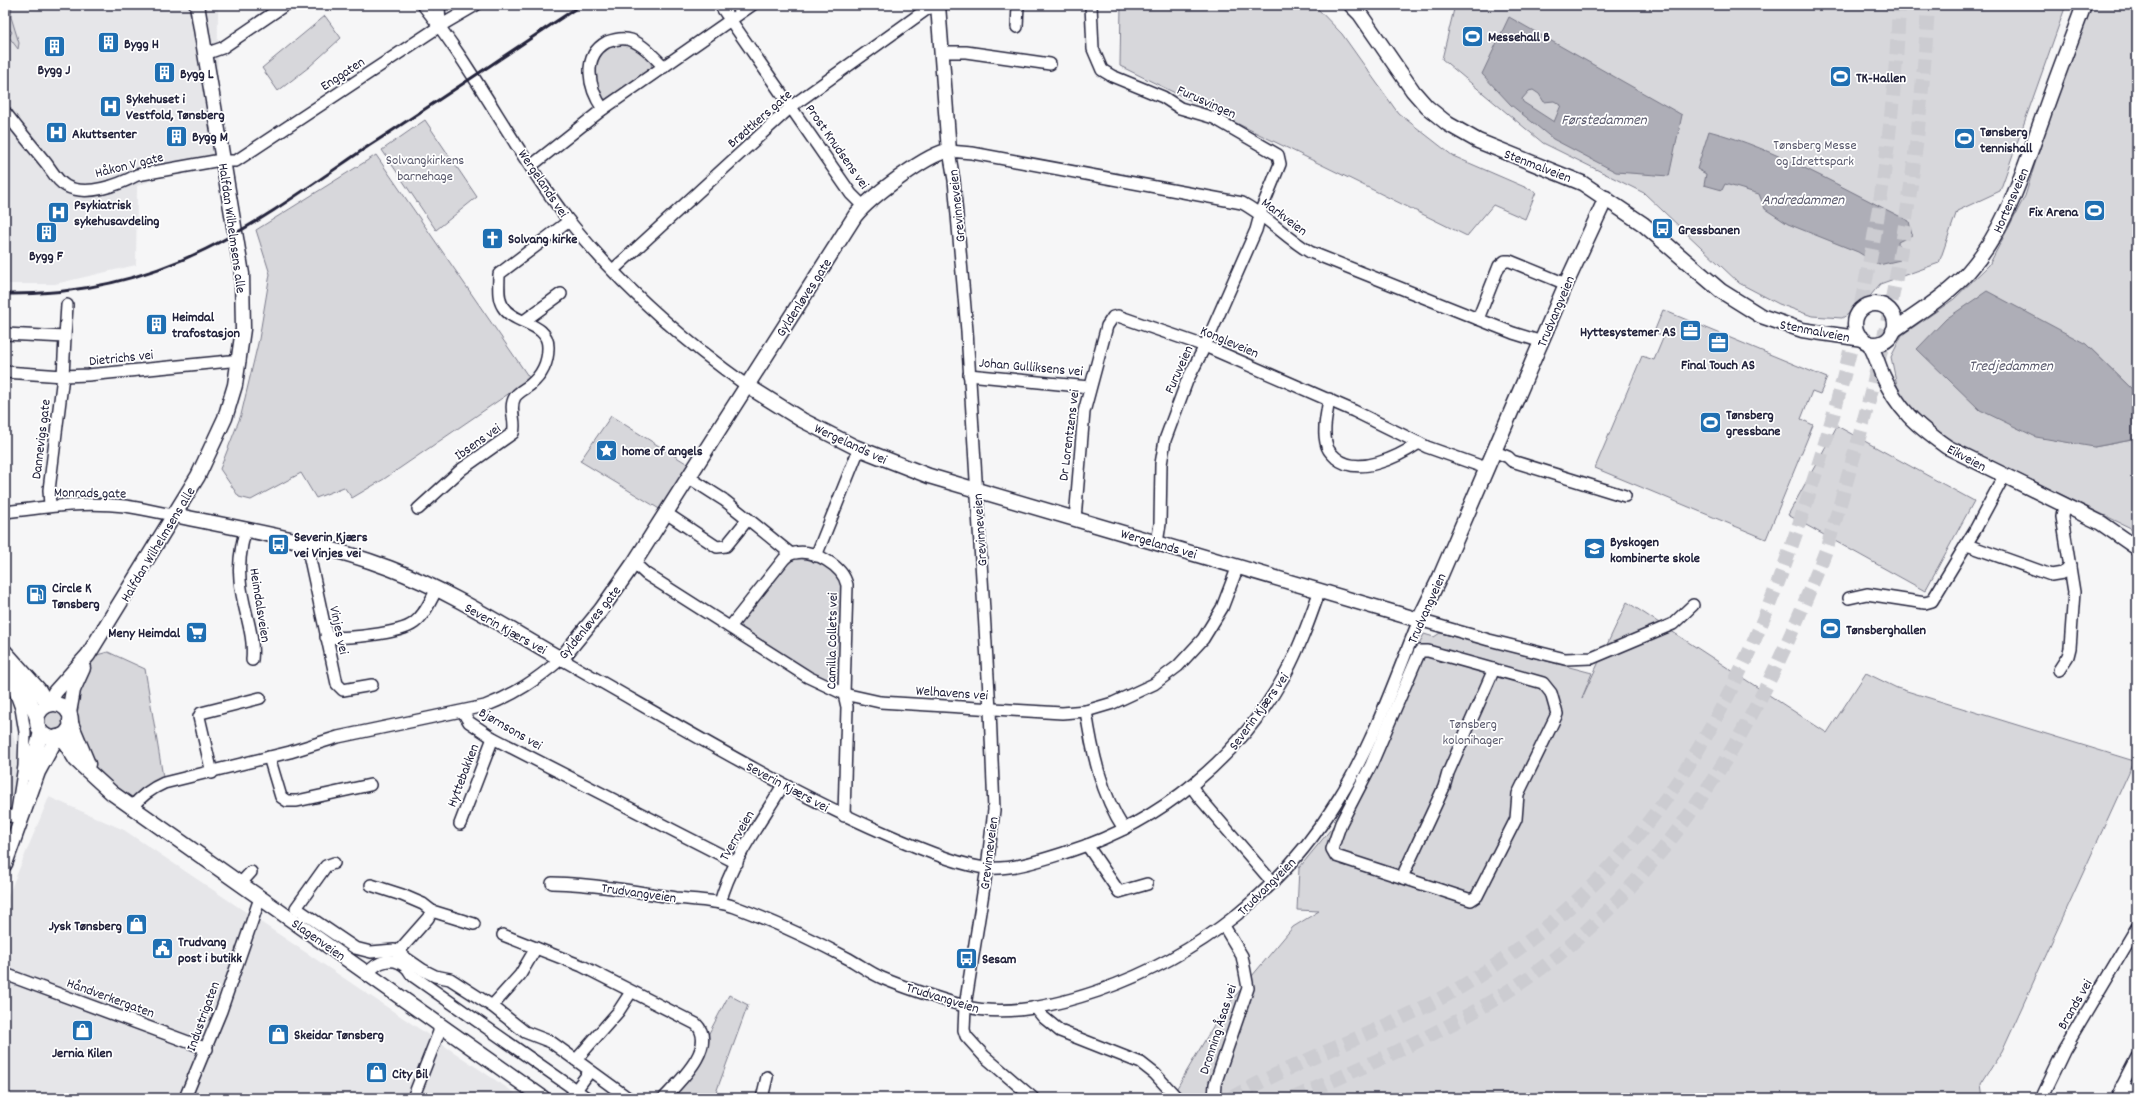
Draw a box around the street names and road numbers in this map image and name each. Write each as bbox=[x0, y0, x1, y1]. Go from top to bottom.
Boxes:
street label: Enggaten bbox=[317, 53, 369, 97]
street label: Furusvingen bbox=[1173, 81, 1239, 125]
street label: Brødtkers gate bbox=[724, 86, 797, 153]
street label: Prost Knudsens vei bbox=[800, 101, 873, 194]
street label: Stenmalveien bbox=[1501, 145, 1574, 189]
street label: Wergelands vei bbox=[512, 146, 573, 223]
street label: Håkon V gate bbox=[93, 148, 166, 184]
street label: Halfdan Wilhelmsens alle bbox=[212, 162, 250, 295]
street label: Hortensveien bbox=[1989, 165, 2035, 237]
street label: Grevinneveien bbox=[944, 168, 972, 243]
street label: Markveien bbox=[1257, 194, 1311, 242]
street label: Gyldenløves gate bbox=[772, 255, 838, 341]
street label: Trudvangveien bbox=[1533, 273, 1581, 350]
street label: Stenmalveien bbox=[1778, 315, 1851, 349]
street label: Kongleveien bbox=[1197, 322, 1262, 364]
street label: Furuveien bbox=[1160, 343, 1199, 397]
street label: Dietrichs vei bbox=[88, 346, 155, 372]
street label: Johan Gulliksens vei bbox=[978, 353, 1084, 383]
street label: Dr Lorentzens vei bbox=[1054, 388, 1086, 482]
street label: Dannevigs gate bbox=[27, 398, 57, 480]
street label: Ibsens vei bbox=[451, 419, 506, 466]
street label: Wergelands vei bbox=[810, 419, 890, 471]
street label: Eikveien bbox=[1943, 440, 1989, 477]
street label: Monrads gate bbox=[54, 483, 126, 505]
street label: Halfdan Wilhelmsens alle bbox=[116, 484, 201, 606]
street label: Grevinneveien bbox=[968, 493, 994, 567]
street label: Wergelands vei bbox=[1118, 525, 1199, 565]
street label: Heimdalsveien bbox=[243, 567, 275, 644]
street label: Trudvangveien bbox=[1403, 570, 1452, 647]
street label: Gyldenløves gate bbox=[554, 582, 627, 665]
street label: Camilla Collets vei bbox=[822, 592, 844, 690]
street label: Severin Kjærs vei bbox=[460, 599, 550, 661]
street label: Vinjes vei bbox=[323, 604, 353, 657]
street label: Severin Kjærs vei bbox=[1225, 669, 1295, 755]
street label: Welhavens vei bbox=[915, 681, 989, 707]
street label: Bjørnsons vei bbox=[474, 703, 546, 756]
street label: Hyttebakken bbox=[443, 741, 485, 810]
street label: Severin Kjærs vei bbox=[742, 757, 832, 818]
street label: Tverrveien bbox=[715, 807, 760, 865]
street label: Grevinneveien bbox=[976, 816, 1004, 891]
street label: Trudvangveien bbox=[1234, 854, 1301, 921]
street label: Trudvangveien bbox=[600, 879, 678, 909]
street label: Slagenveien bbox=[287, 915, 349, 967]
street label: Håndverkergaten bbox=[64, 974, 157, 1024]
street label: Brands vei bbox=[2053, 976, 2098, 1034]
street label: Trudvangveien bbox=[903, 978, 981, 1020]
street label: Industrigaten bbox=[182, 979, 226, 1054]
street label: Dronning Åsas vei bbox=[1195, 982, 1243, 1077]

